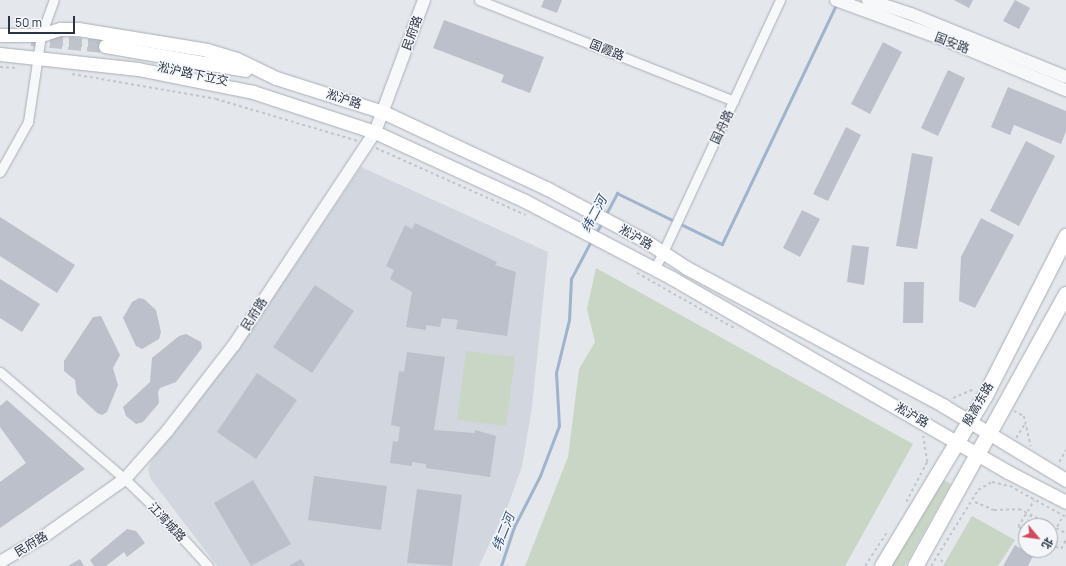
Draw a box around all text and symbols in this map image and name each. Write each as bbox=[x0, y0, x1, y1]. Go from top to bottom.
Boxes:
scale bar bbox=[10, 8, 77, 34]
text: 50 m bbox=[15, 14, 42, 31]
street label: 民府路 bbox=[399, 14, 425, 52]
street label: 国安路 bbox=[933, 30, 971, 56]
street label: 国霞路 bbox=[588, 37, 626, 63]
street label: 淞沪路下立交 bbox=[156, 59, 230, 89]
street label: 淞沪路 bbox=[325, 87, 363, 111]
street label: 国舟路 bbox=[708, 108, 736, 146]
water label: 纬二河 bbox=[578, 193, 610, 235]
street label: 淞沪路 bbox=[617, 222, 655, 252]
street label: 民府路 bbox=[238, 295, 270, 333]
street label: 殷高东路 bbox=[960, 380, 996, 428]
street label: 淞沪路 bbox=[893, 400, 931, 430]
street label: 江湾城路 bbox=[145, 500, 189, 544]
water label: 纬二河 bbox=[488, 511, 518, 553]
north arrow bbox=[1018, 518, 1058, 558]
street label: 民府路 bbox=[12, 529, 50, 559]
text: 北 bbox=[1039, 535, 1057, 552]

